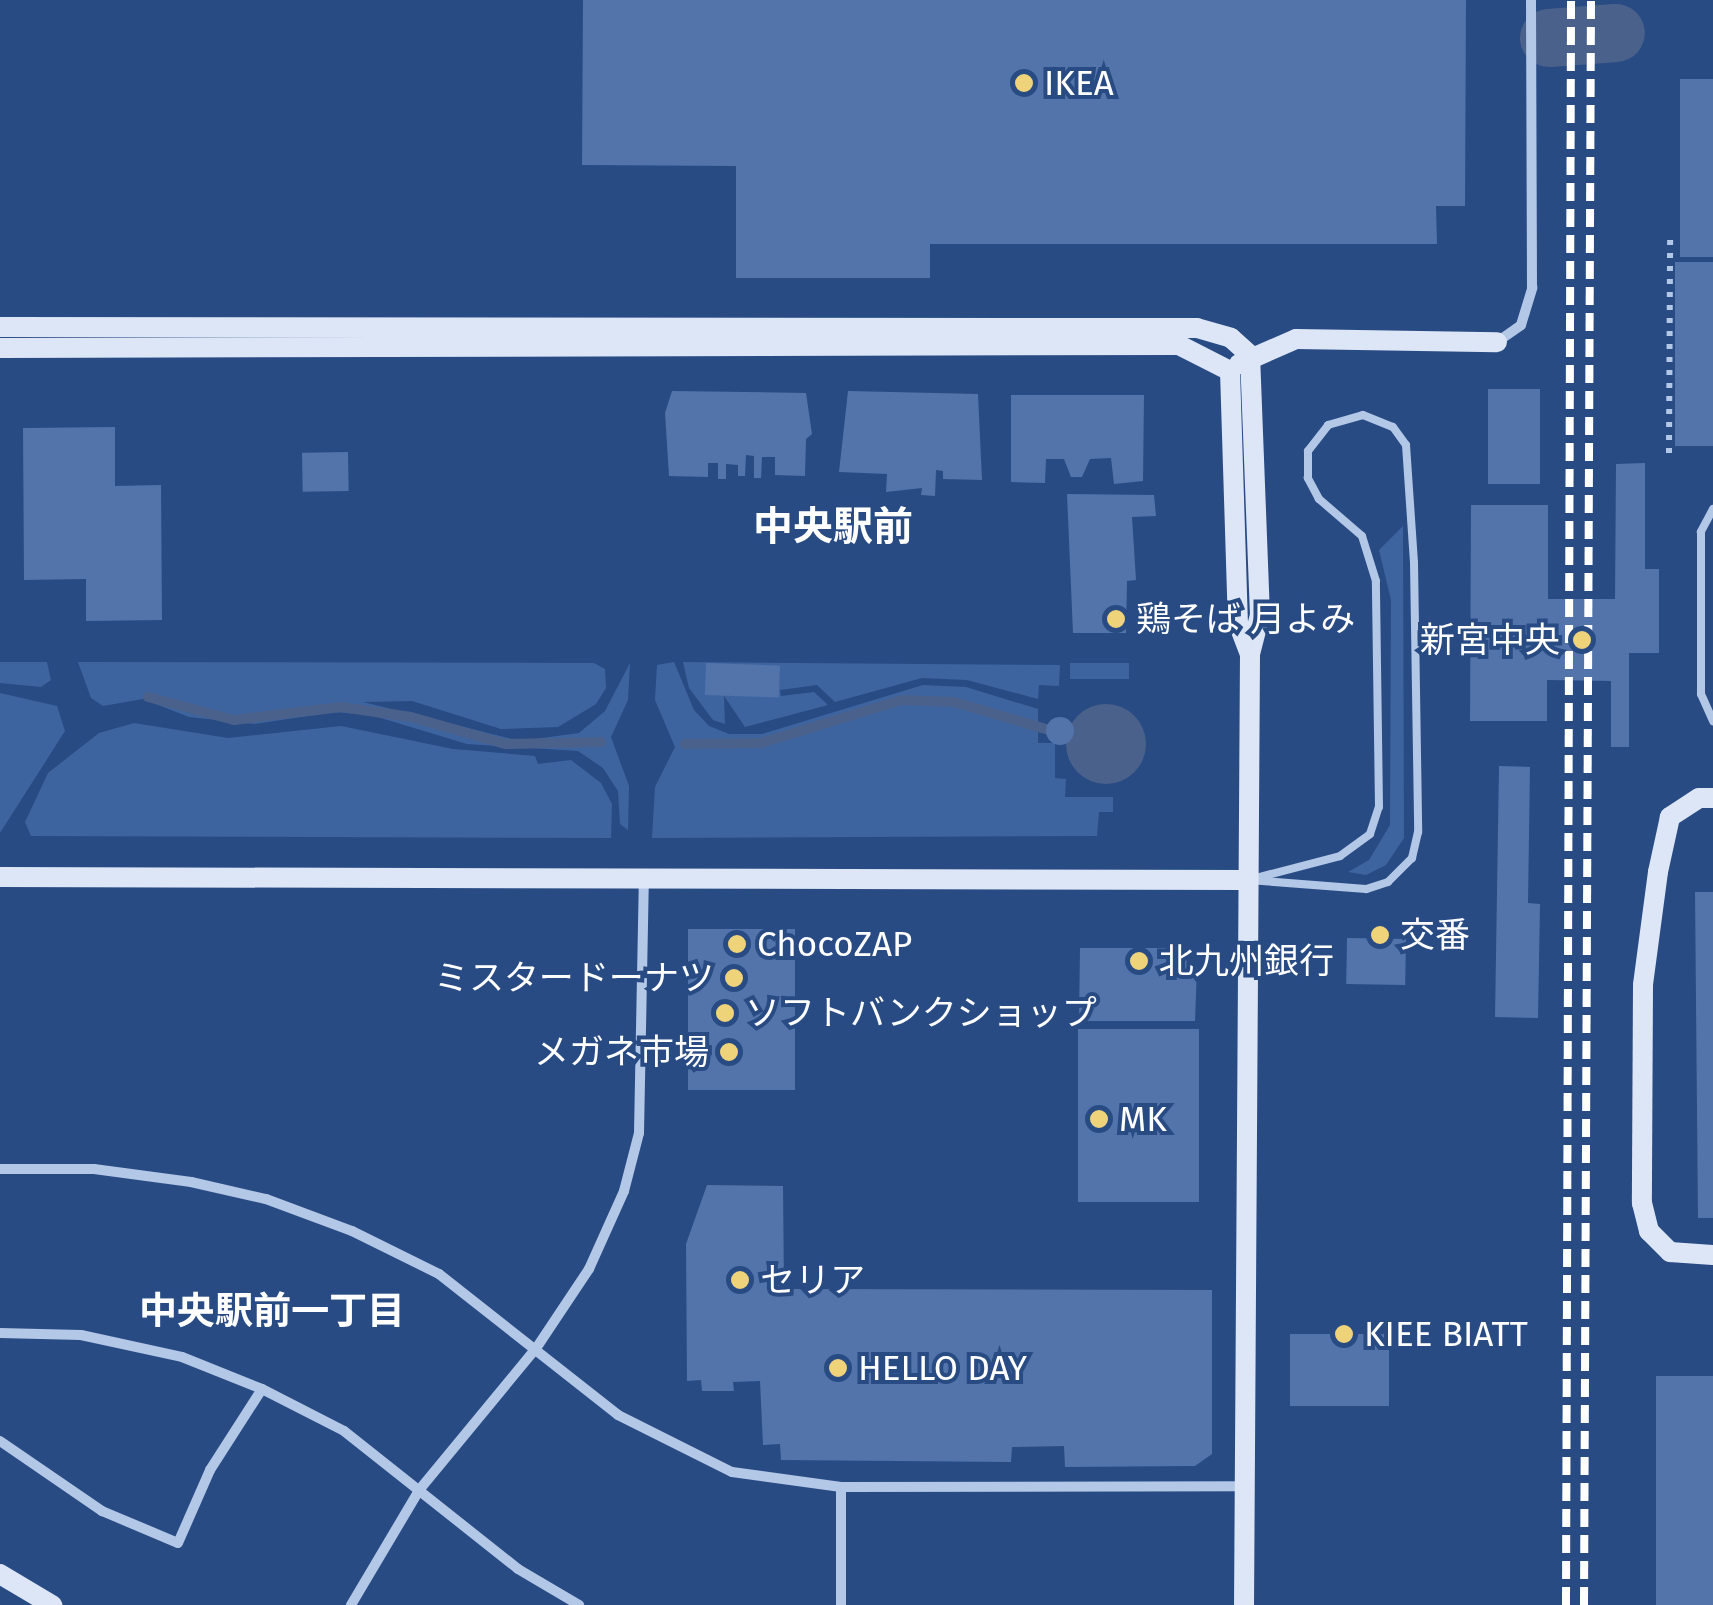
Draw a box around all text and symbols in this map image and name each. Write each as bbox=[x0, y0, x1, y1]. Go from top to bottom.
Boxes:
place label: IKEA bbox=[1044, 62, 1114, 104]
marker: IKEA bbox=[1013, 72, 1035, 94]
district label: 中央駅前 bbox=[753, 503, 913, 551]
place label: 鶏そば 月よみ bbox=[1136, 598, 1355, 640]
marker: 鶏そば 月よみ bbox=[1105, 608, 1127, 630]
place label: 新宮中央 bbox=[1420, 619, 1560, 661]
marker: 新宮中央 bbox=[1569, 627, 1595, 653]
place label: 交番 bbox=[1400, 914, 1470, 956]
place label: ChocoZAP bbox=[757, 923, 912, 965]
marker: 交番 bbox=[1369, 924, 1391, 946]
marker: ChocoZAP bbox=[726, 933, 748, 955]
place label: 北九州銀行 bbox=[1159, 940, 1334, 982]
marker: 北九州銀行 bbox=[1128, 950, 1150, 972]
place label: ミスタードーナツ bbox=[434, 957, 714, 999]
marker: ミスタードーナツ bbox=[723, 967, 745, 989]
place label: ソフトバンクショップ bbox=[745, 992, 1095, 1034]
marker: ソフトバンクショップ bbox=[714, 1002, 736, 1024]
place label: メガネ市場 bbox=[534, 1031, 709, 1073]
marker: メガネ市場 bbox=[718, 1041, 740, 1063]
place label: MK bbox=[1119, 1098, 1167, 1140]
marker: MK bbox=[1088, 1108, 1110, 1130]
place label: セリア bbox=[760, 1259, 865, 1301]
marker: セリア bbox=[729, 1269, 751, 1291]
district label: 中央駅前一丁目 bbox=[139, 1289, 405, 1335]
place label: KIEE BIATT bbox=[1364, 1313, 1528, 1355]
marker: KIEE BIATT bbox=[1333, 1323, 1355, 1345]
place label: HELLO DAY bbox=[858, 1347, 1027, 1389]
marker: HELLO DAY bbox=[827, 1357, 849, 1379]

